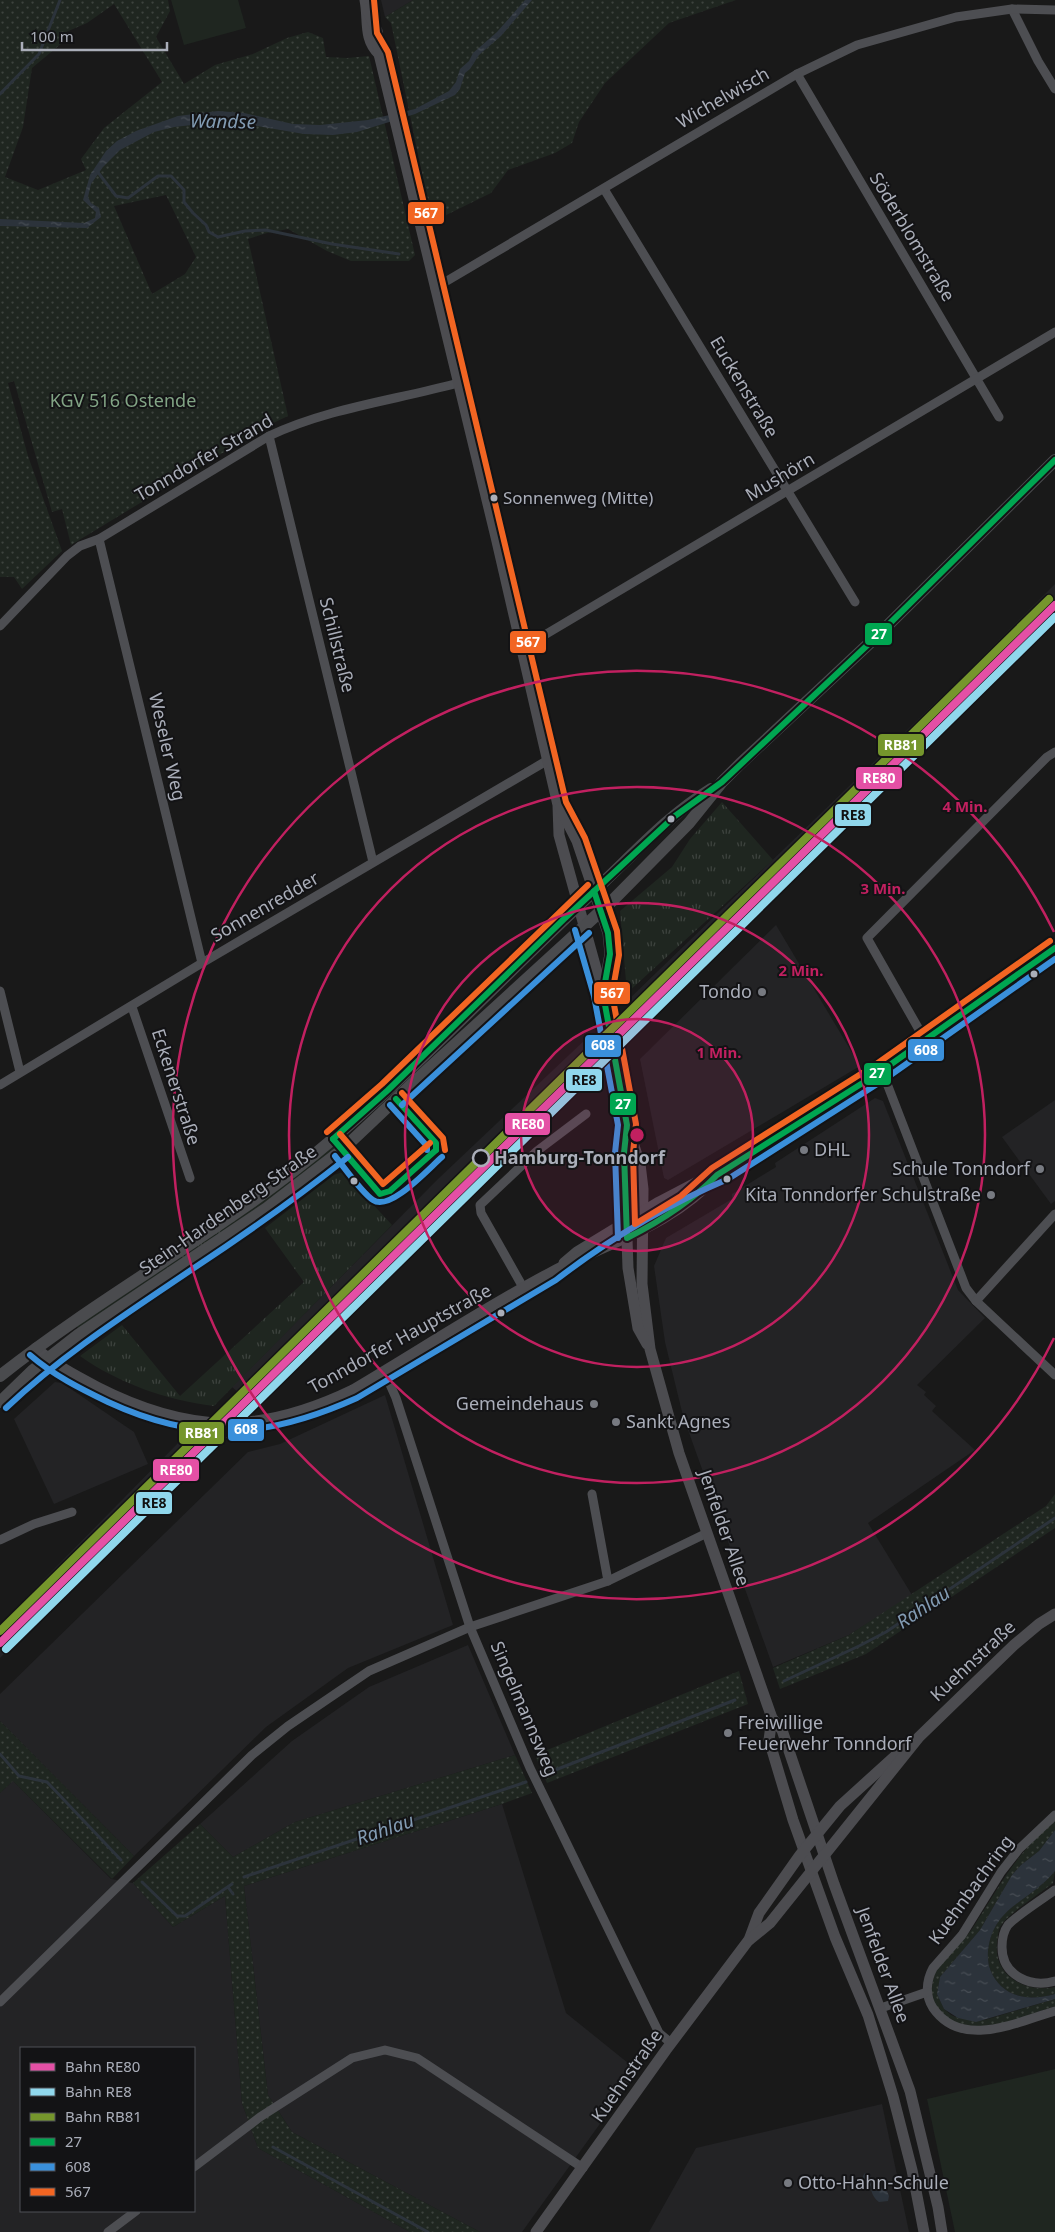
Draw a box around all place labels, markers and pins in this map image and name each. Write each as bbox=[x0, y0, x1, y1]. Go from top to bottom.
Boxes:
place label: Sonnenweg (Mitte) bbox=[503, 486, 653, 509]
marker: Sonnenweg (Mitte) bbox=[489, 493, 499, 503]
unlabelled marker bbox=[666, 814, 676, 824]
unlabelled marker bbox=[1029, 969, 1039, 979]
place label: Tondo bbox=[699, 979, 752, 1003]
marker: Tondo bbox=[756, 986, 768, 998]
centre of rings bbox=[628, 1126, 646, 1144]
place label: DHL bbox=[814, 1137, 850, 1161]
marker: DHL bbox=[798, 1144, 810, 1156]
place label: Hamburg-Tonndorf bbox=[494, 1145, 666, 1169]
marker: Hamburg-Tonndorf bbox=[472, 1149, 490, 1167]
place label: Schule Tonndorf bbox=[892, 1156, 1031, 1180]
marker: Schule Tonndorf bbox=[1034, 1163, 1046, 1175]
unlabelled marker bbox=[722, 1174, 732, 1184]
unlabelled marker bbox=[349, 1176, 359, 1186]
place label: Kita Tonndorfer Schulstraße bbox=[745, 1182, 981, 1206]
marker: Kita Tonndorfer Schulstraße bbox=[985, 1189, 997, 1201]
unlabelled marker bbox=[496, 1308, 506, 1318]
place label: Gemeindehaus bbox=[456, 1391, 584, 1415]
marker: Gemeindehaus bbox=[588, 1398, 600, 1410]
place label: Sankt Agnes bbox=[626, 1409, 730, 1433]
marker: Sankt Agnes bbox=[610, 1416, 622, 1428]
place label: Freiwillige Feuerwehr Tonndorf bbox=[738, 1710, 912, 1755]
marker: Freiwillige Feuerwehr Tonndorf bbox=[722, 1727, 734, 1739]
place label: Otto-Hahn-Schule bbox=[798, 2170, 949, 2194]
marker: Otto-Hahn-Schule bbox=[782, 2177, 794, 2189]

